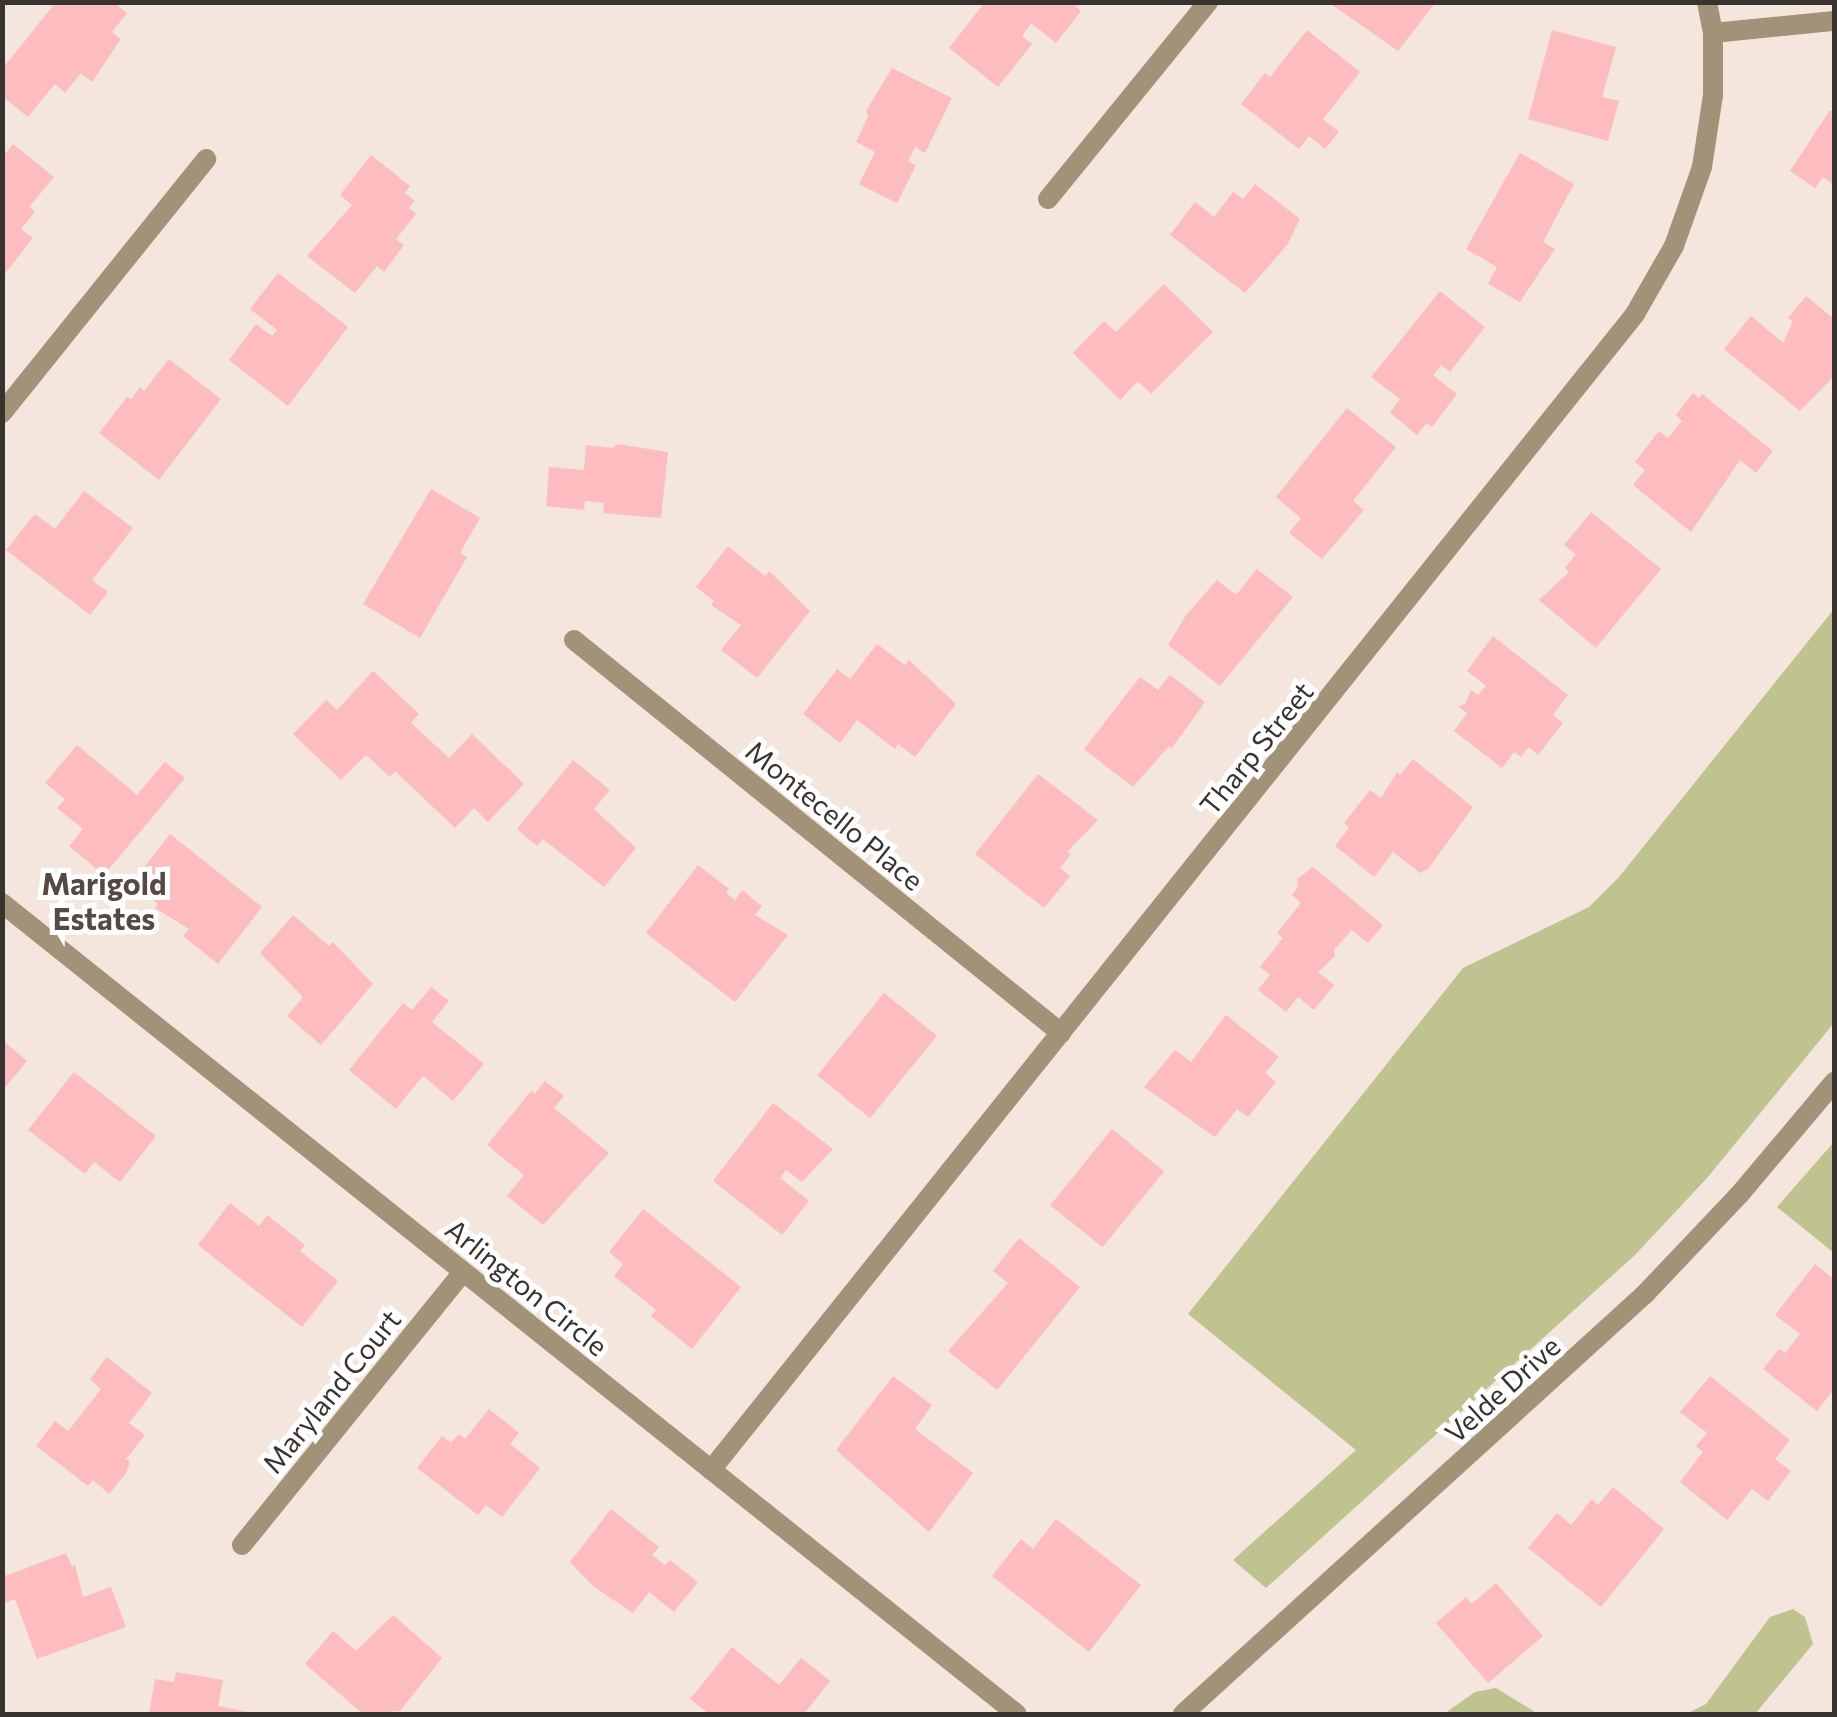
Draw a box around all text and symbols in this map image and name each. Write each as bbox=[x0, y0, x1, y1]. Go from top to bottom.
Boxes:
street label: Tharp Street bbox=[1192, 675, 1320, 821]
street label: Montecello Place bbox=[740, 733, 930, 897]
district label: Marigold Estates bbox=[42, 865, 166, 936]
street label: Arlington Circle bbox=[439, 1212, 615, 1362]
street label: Maryland Court bbox=[255, 1303, 407, 1479]
street label: Velde Drive bbox=[1438, 1329, 1566, 1449]

